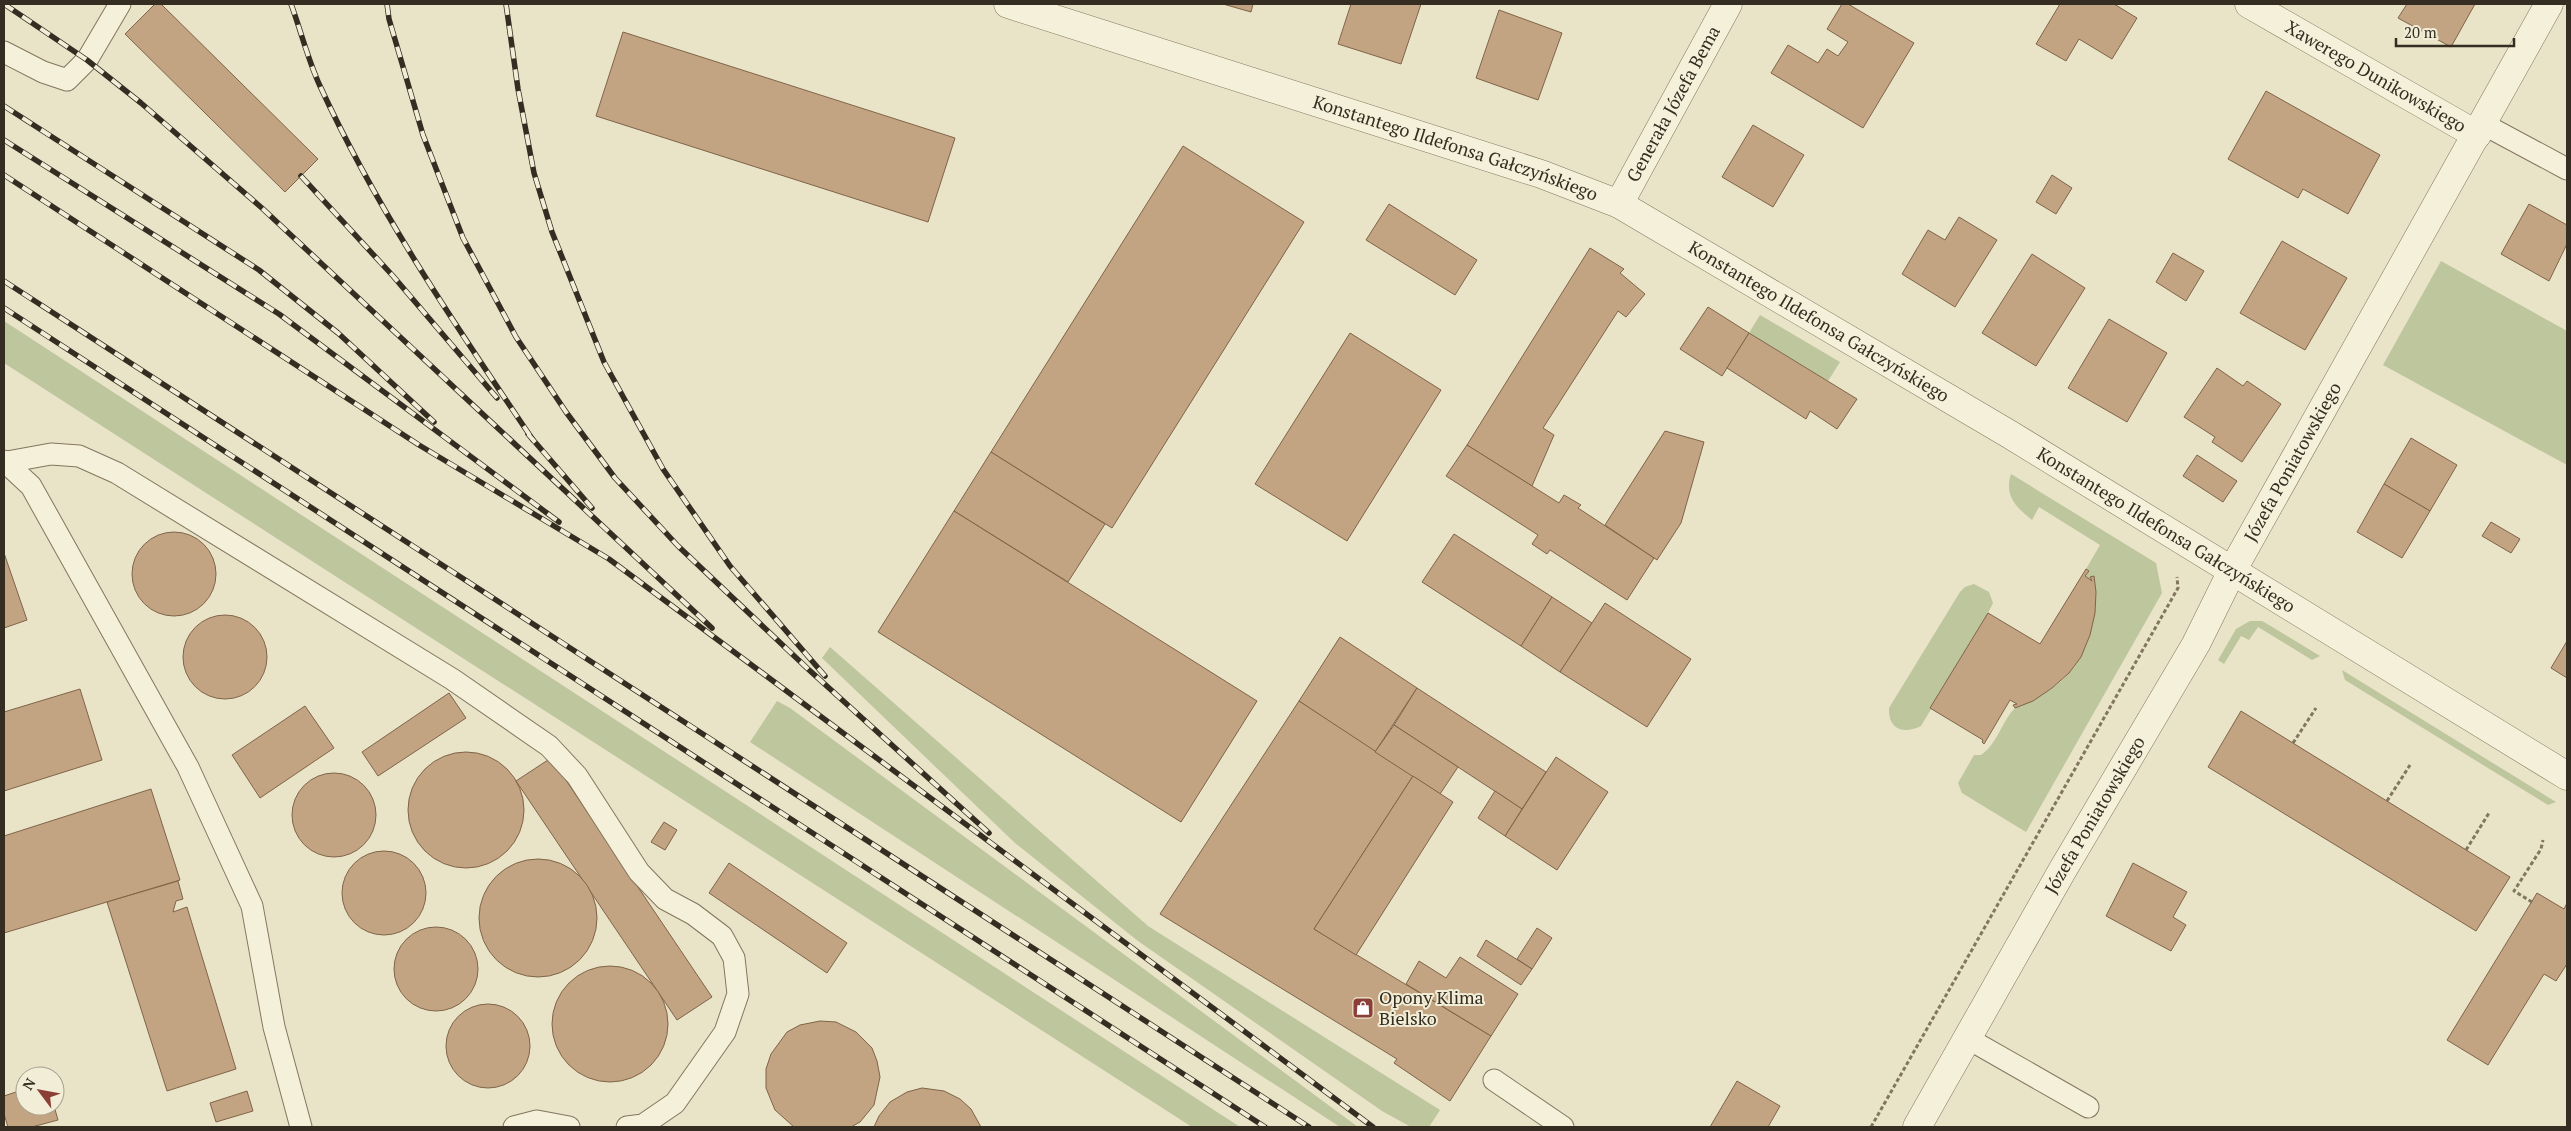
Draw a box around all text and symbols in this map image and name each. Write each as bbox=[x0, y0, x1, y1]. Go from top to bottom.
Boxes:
street label: Xawerego Dunikowskiego bbox=[2281, 14, 2471, 137]
scale bar bbox=[2396, 15, 2514, 47]
street label: Generała Józefa Bema bbox=[1620, 21, 1725, 186]
text: 20 m bbox=[2404, 22, 2437, 42]
street label: Konstantego Ildefonsa Gałczyńskiego bbox=[1310, 89, 1602, 206]
street label: Konstantego Ildefonsa Gałczyńskiego bbox=[1685, 235, 1954, 407]
street label: Józefa Poniatowskiego bbox=[2238, 378, 2346, 546]
street label: Konstantego Ildefonsa Gałczyńskiego bbox=[2033, 441, 2300, 618]
street label: Józefa Poniatowskiego bbox=[2038, 731, 2150, 898]
place label: Opony Klima Bielsko bbox=[1379, 985, 1484, 1030]
shop icon: Opony Klima Bielsko bbox=[1351, 996, 1375, 1020]
north arrow bbox=[15, 1066, 65, 1116]
text: N bbox=[18, 1074, 40, 1093]

